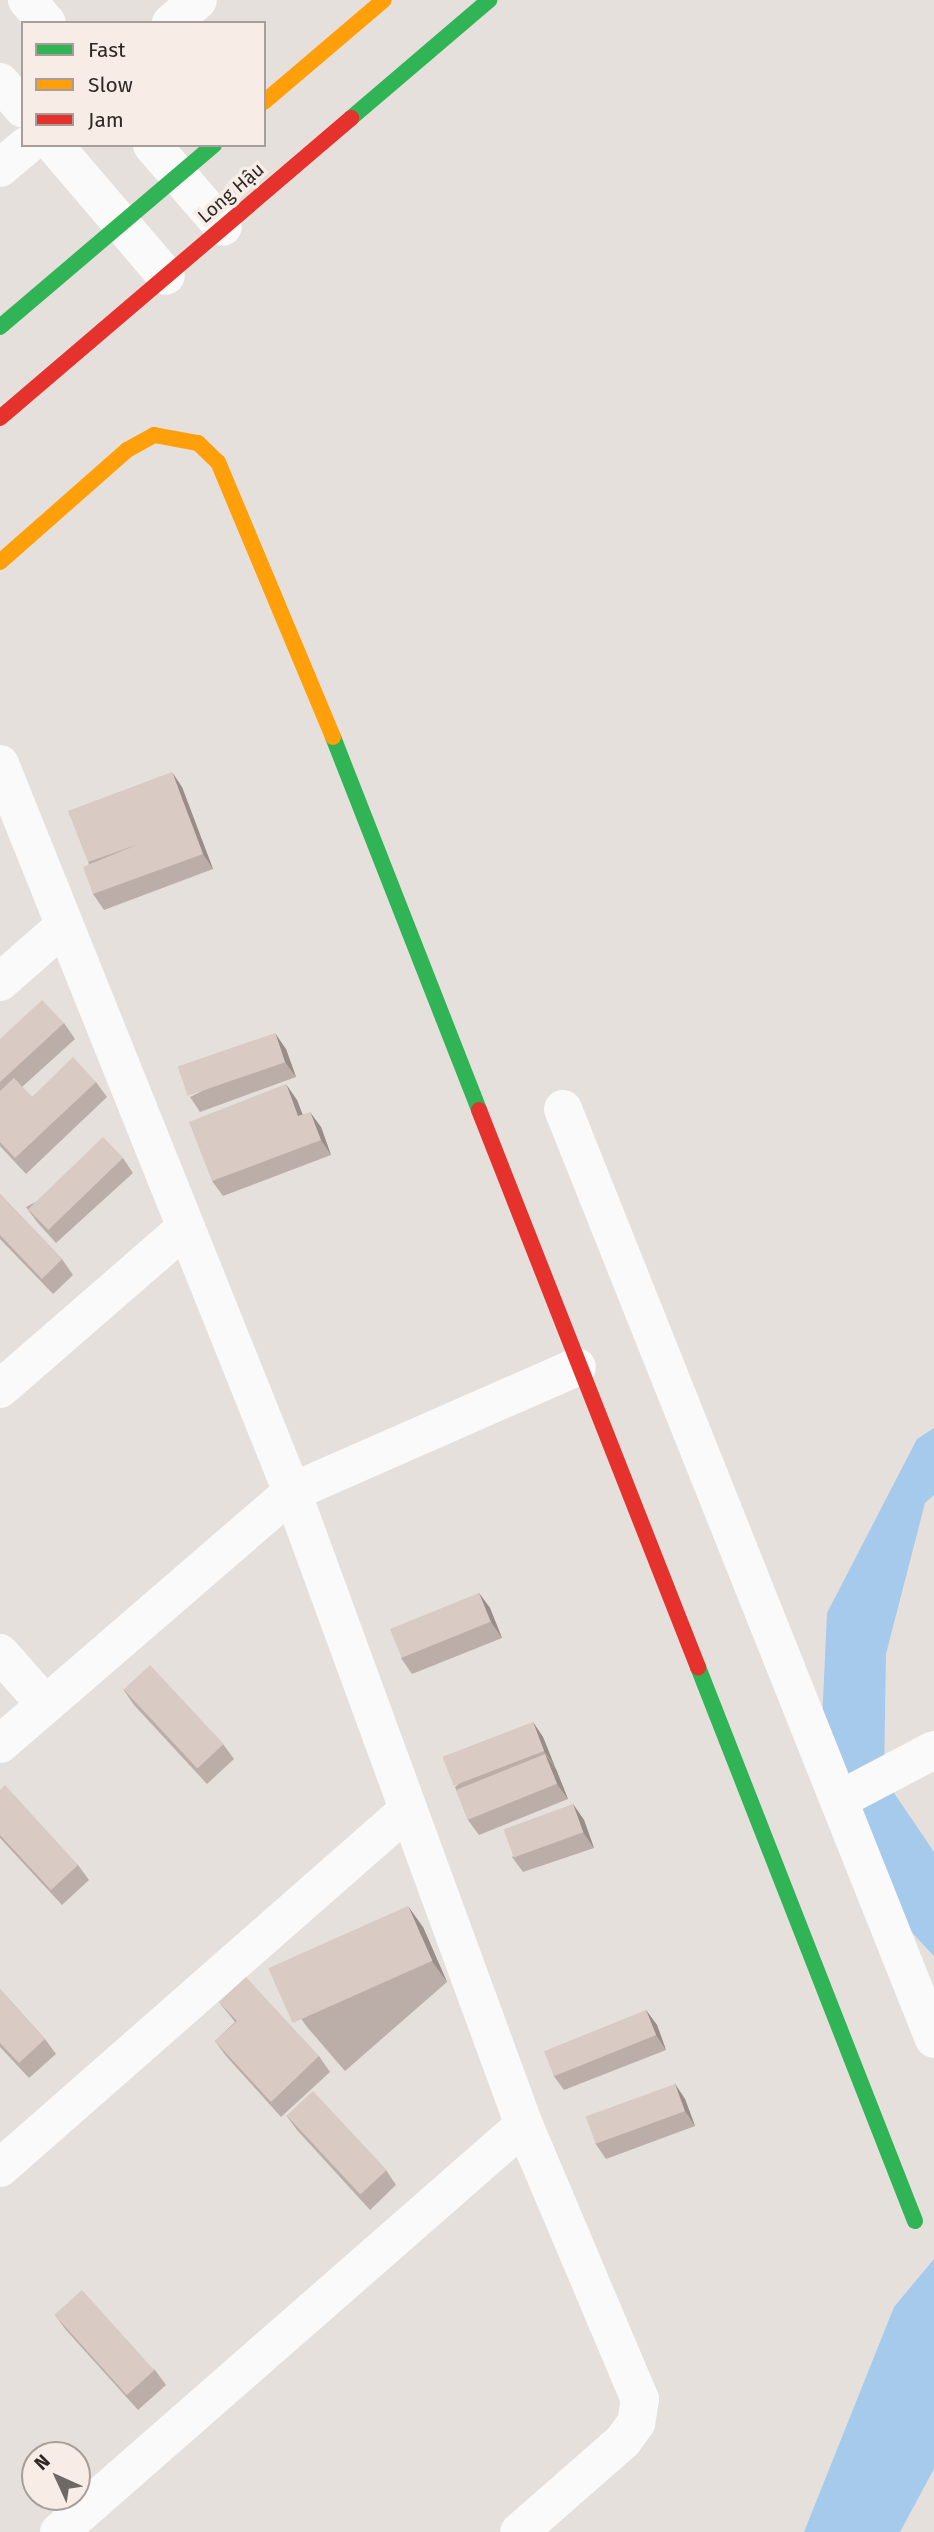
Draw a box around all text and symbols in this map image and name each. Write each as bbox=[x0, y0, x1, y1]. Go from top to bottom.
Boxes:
legend bbox=[21, 21, 266, 147]
text: Fast bbox=[88, 37, 126, 63]
text: Slow bbox=[88, 72, 133, 98]
text: Jam bbox=[88, 107, 124, 133]
street label: Long Hậu bbox=[193, 158, 269, 228]
north arrow bbox=[21, 2441, 91, 2511]
text: N bbox=[30, 2450, 55, 2475]

